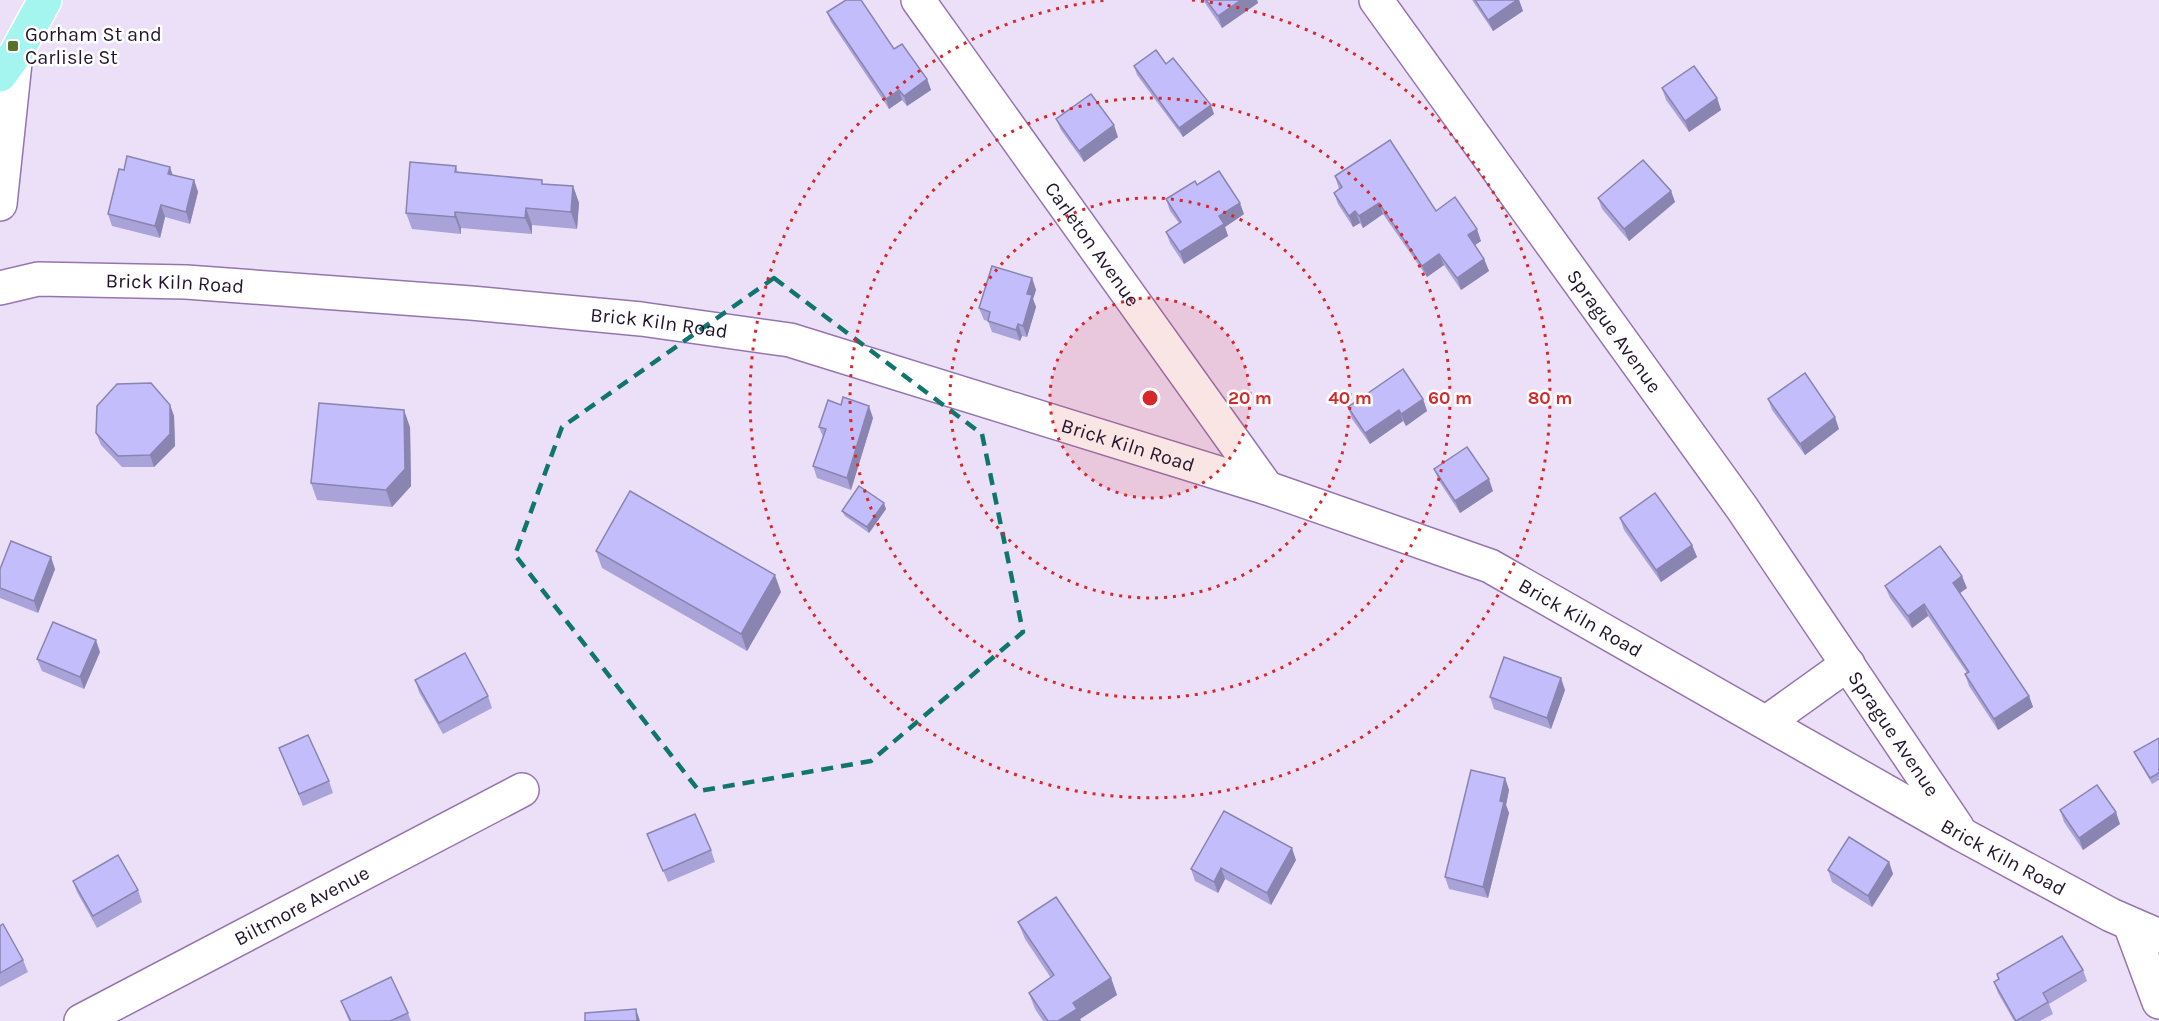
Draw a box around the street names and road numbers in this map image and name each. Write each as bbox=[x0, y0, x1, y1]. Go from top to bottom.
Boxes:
street label: Carleton Avenue bbox=[1040, 177, 1145, 311]
street label: Sprague Avenue bbox=[1562, 265, 1667, 397]
street label: Brick Kiln Road bbox=[105, 269, 245, 298]
street label: Brick Kiln Road bbox=[589, 303, 729, 343]
street label: Brick Kiln Road bbox=[1058, 413, 1198, 476]
street label: Brick Kiln Road bbox=[1515, 573, 1647, 662]
street label: Sprague Avenue bbox=[1844, 666, 1944, 801]
street label: Brick Kiln Road bbox=[1937, 814, 2070, 900]
street label: Biltmore Avenue bbox=[230, 861, 373, 950]

